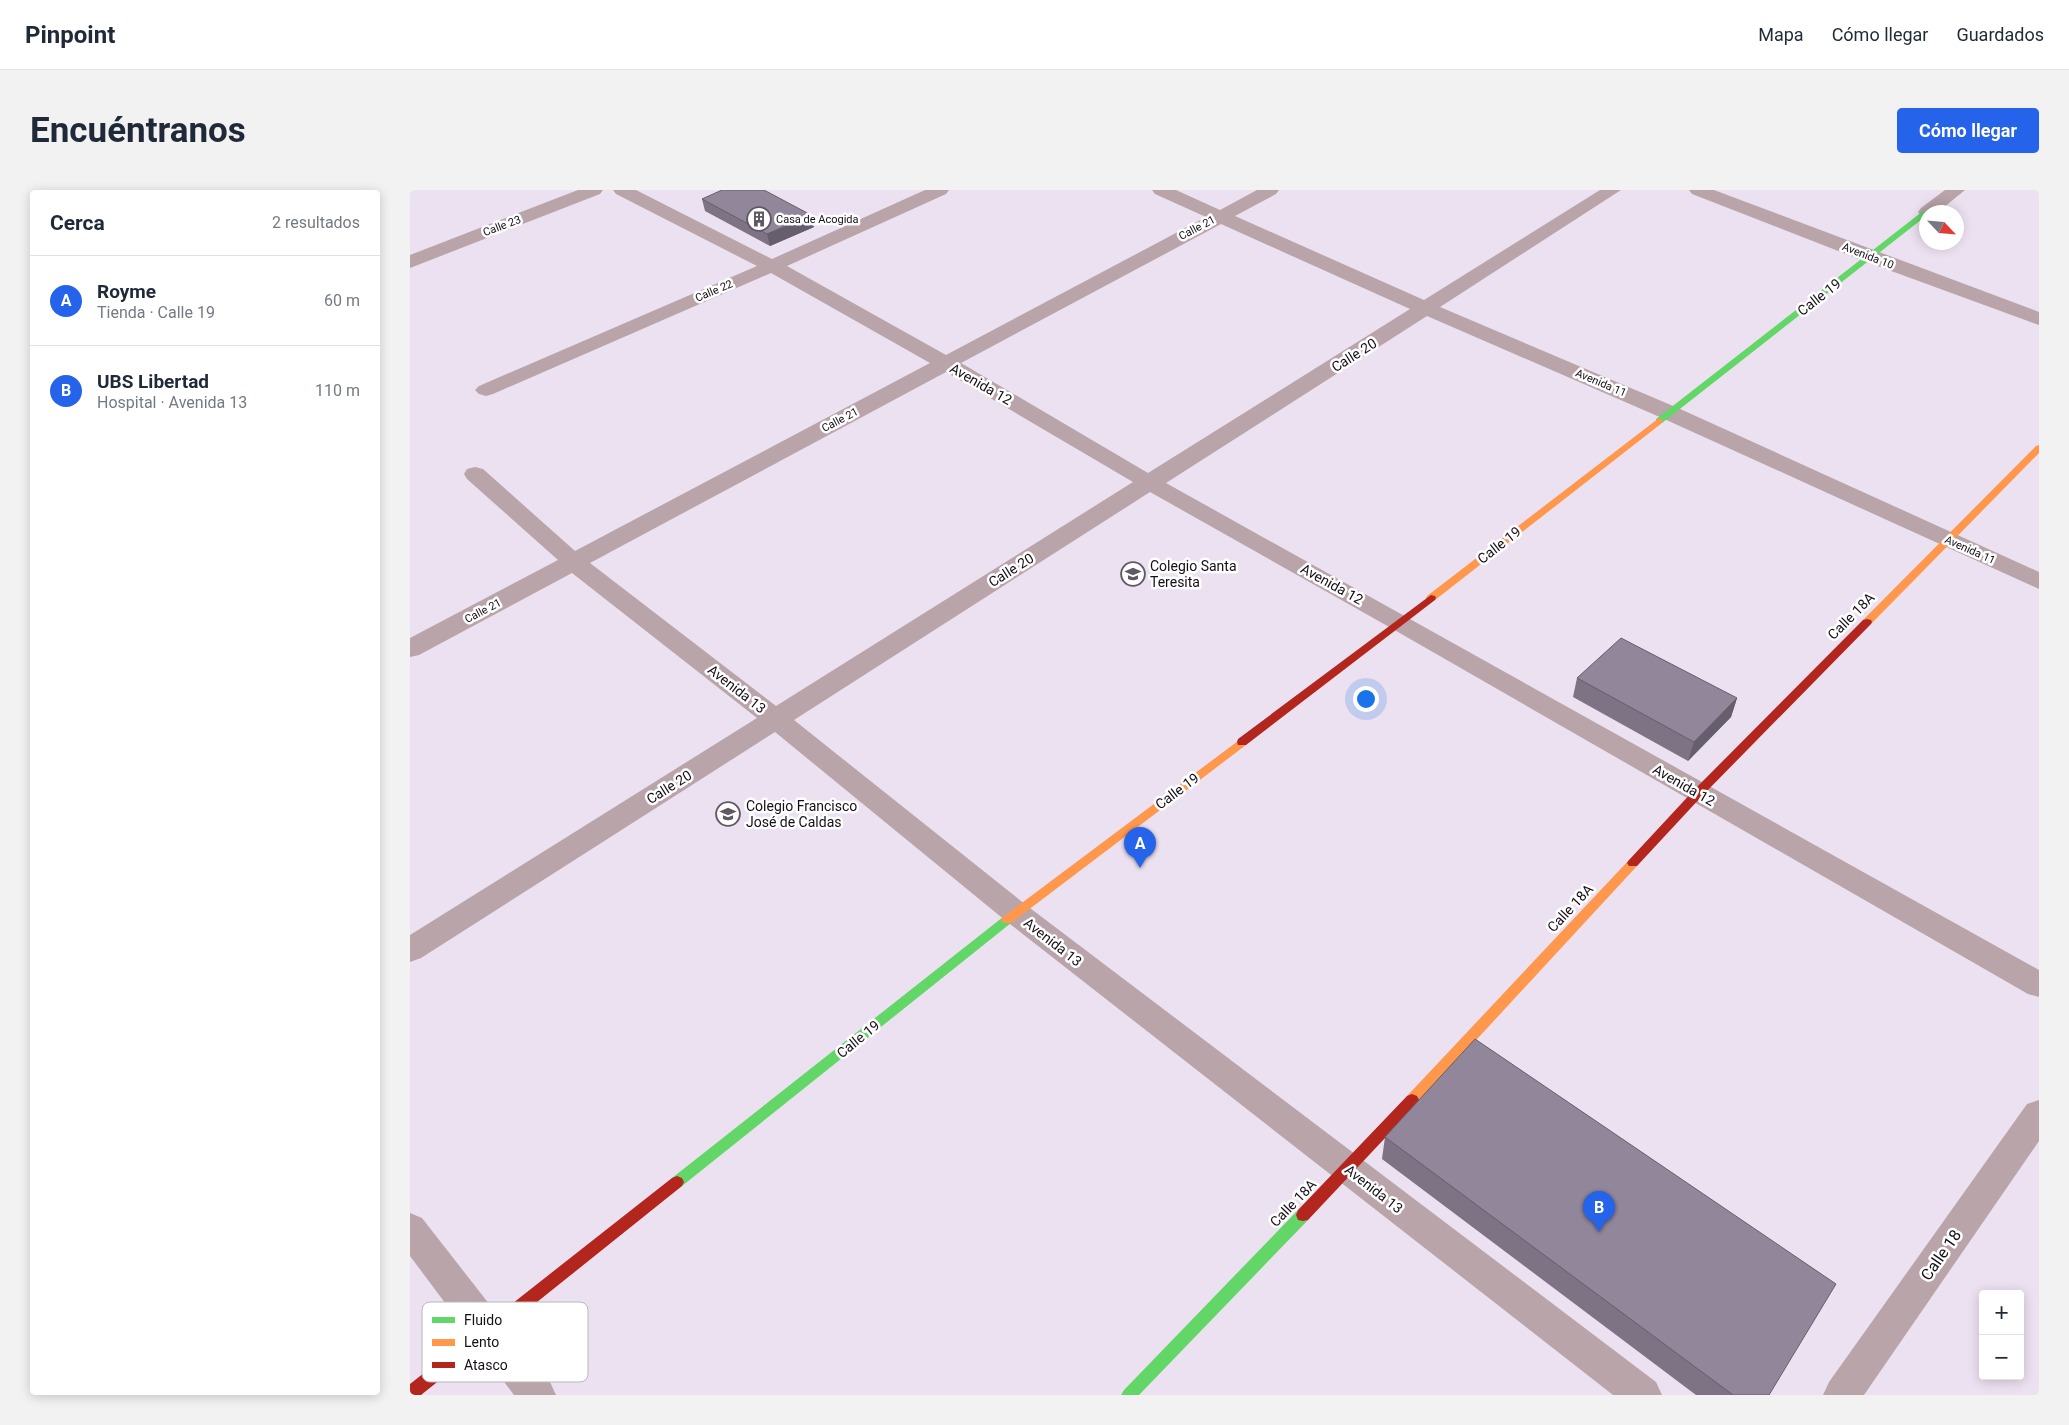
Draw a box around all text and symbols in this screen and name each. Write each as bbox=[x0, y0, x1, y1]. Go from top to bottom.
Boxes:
text: Pinpoint bbox=[25, 21, 115, 49]
text: Mapa bbox=[1758, 24, 1804, 45]
text: Cómo llegar bbox=[1832, 24, 1928, 45]
text: Guardados bbox=[1956, 24, 2044, 45]
button: Cómo llegar bbox=[1897, 108, 2039, 153]
text: Encuéntranos bbox=[30, 110, 246, 151]
north arrow bbox=[1919, 205, 1964, 250]
building icon: Casa de Acogida bbox=[746, 206, 772, 232]
text: Cerca bbox=[50, 211, 105, 235]
text: 2 resultados bbox=[272, 213, 360, 232]
street label: Calle 23 bbox=[481, 213, 523, 239]
place label: Casa de Acogida bbox=[776, 213, 859, 226]
street label: Calle 21 bbox=[1177, 213, 1217, 243]
street label: Avenida 10 bbox=[1840, 240, 1896, 272]
street label: Calle 19 bbox=[1794, 275, 1844, 319]
street label: Calle 22 bbox=[693, 277, 735, 305]
text: Royme bbox=[97, 280, 156, 303]
text: A bbox=[61, 291, 71, 310]
text: 60 m bbox=[324, 291, 360, 310]
text: Tienda · Calle 19 bbox=[97, 303, 215, 322]
street label: Calle 20 bbox=[1328, 335, 1380, 375]
street label: Avenida 12 bbox=[947, 360, 1015, 408]
street label: Avenida 11 bbox=[1574, 366, 1628, 400]
text: UBS Libertad bbox=[97, 370, 209, 393]
text: B bbox=[61, 381, 71, 400]
text: 110 m bbox=[315, 381, 360, 400]
text: Hospital · Avenida 13 bbox=[97, 393, 247, 412]
street label: Calle 21 bbox=[820, 405, 860, 435]
street label: Calle 19 bbox=[1474, 523, 1524, 567]
street label: Avenida 11 bbox=[1943, 533, 1997, 567]
street label: Calle 20 bbox=[985, 550, 1037, 590]
place label: Colegio Santa Teresita bbox=[1150, 558, 1237, 590]
street label: Avenida 12 bbox=[1298, 560, 1366, 608]
school or university icon: Colegio Santa Teresita bbox=[1120, 561, 1146, 587]
street label: Calle 18A bbox=[1824, 589, 1878, 643]
street label: Calle 21 bbox=[463, 596, 503, 626]
street label: Avenida 13 bbox=[705, 662, 769, 716]
your location bbox=[1353, 686, 1379, 712]
street label: Avenida 12 bbox=[1650, 761, 1718, 809]
street label: Calle 20 bbox=[643, 767, 695, 807]
street label: Calle 19 bbox=[1152, 770, 1202, 812]
place label: Colegio Francisco José de Caldas bbox=[746, 798, 857, 830]
school or university icon: Colegio Francisco José de Caldas bbox=[715, 801, 741, 827]
pin: A bbox=[1124, 827, 1156, 868]
street label: Calle 18A bbox=[1544, 881, 1596, 935]
street label: Avenida 13 bbox=[1021, 915, 1085, 969]
street label: Calle 19 bbox=[833, 1017, 883, 1061]
street label: Avenida 13 bbox=[1342, 1162, 1406, 1216]
street label: Calle 18A bbox=[1267, 1176, 1319, 1230]
pin: B bbox=[1583, 1191, 1615, 1232]
street label: Calle 18 bbox=[1917, 1226, 1965, 1284]
map controls bbox=[1979, 1290, 2024, 1380]
button: + bbox=[1979, 1290, 2024, 1335]
legend bbox=[422, 1302, 588, 1382]
text: Fluido bbox=[464, 1312, 502, 1328]
text: Lento bbox=[464, 1334, 499, 1350]
button: − bbox=[1979, 1335, 2024, 1380]
text: Atasco bbox=[464, 1357, 508, 1373]

